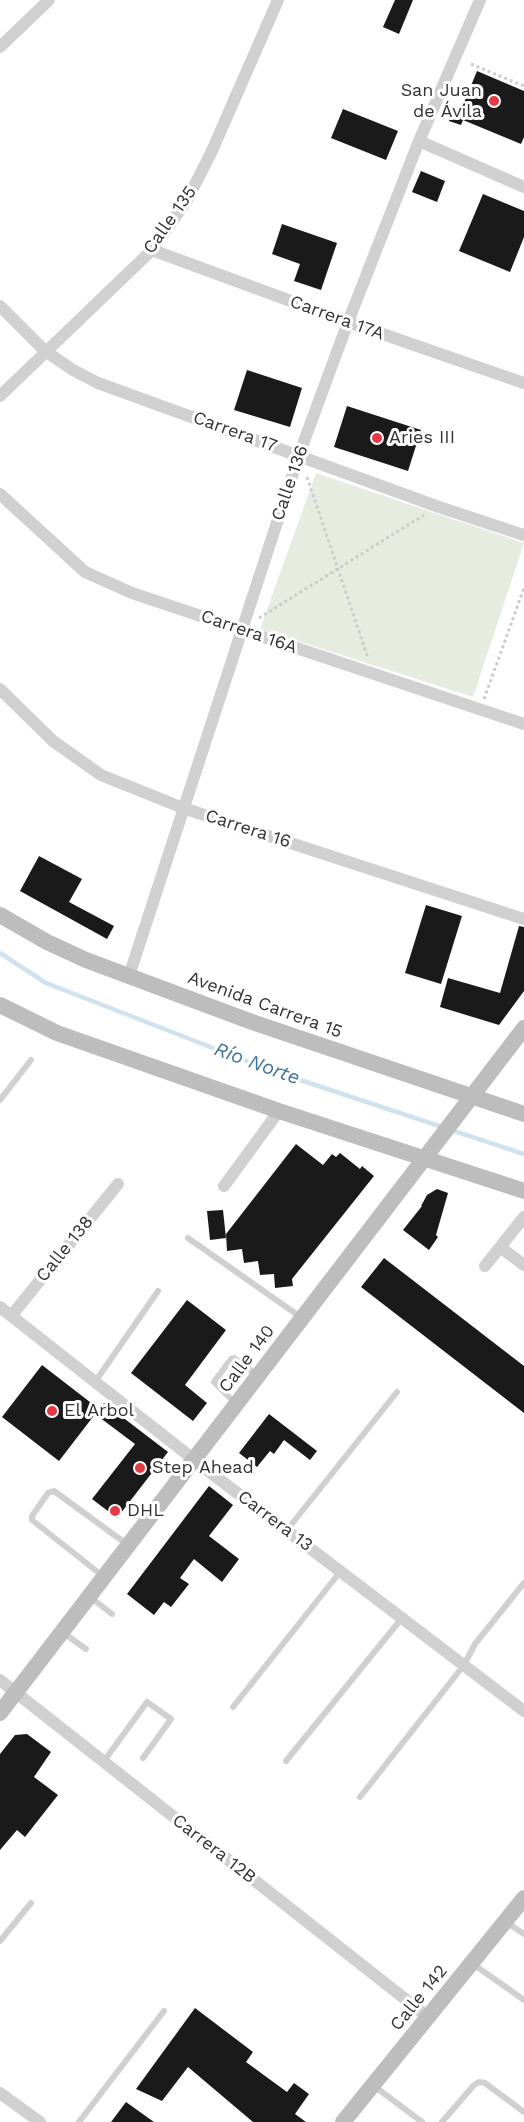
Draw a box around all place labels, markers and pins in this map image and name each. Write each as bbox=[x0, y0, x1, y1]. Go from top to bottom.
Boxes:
place label: San Juan de Ávila bbox=[401, 80, 482, 122]
marker: San Juan de Ávila bbox=[487, 94, 501, 108]
place label: Aries III bbox=[389, 427, 455, 449]
marker: Aries III bbox=[370, 431, 384, 445]
place label: El Arbol bbox=[64, 1400, 134, 1422]
marker: El Arbol bbox=[45, 1404, 59, 1418]
place label: Step Ahead bbox=[152, 1457, 254, 1479]
marker: Step Ahead bbox=[133, 1461, 147, 1475]
place label: DHL bbox=[127, 1500, 164, 1522]
marker: DHL bbox=[108, 1504, 122, 1518]

